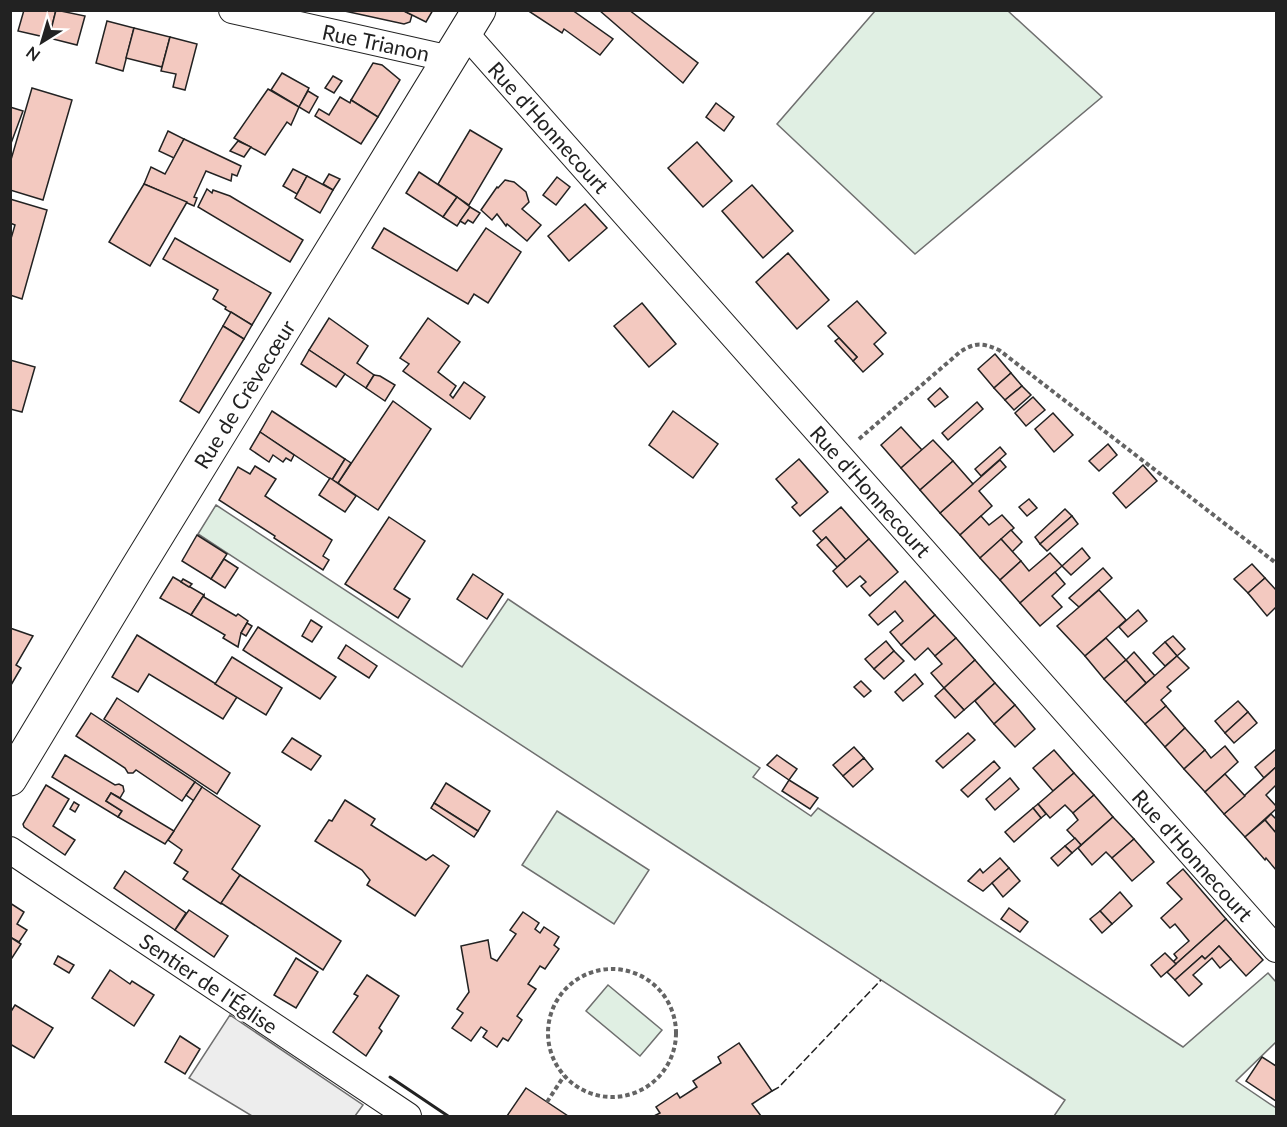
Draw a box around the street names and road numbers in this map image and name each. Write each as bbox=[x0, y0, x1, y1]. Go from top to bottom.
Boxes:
street label: Rue Trianon bbox=[320, 18, 432, 66]
street label: Rue d'Honnecourt bbox=[484, 56, 615, 198]
street label: Rue de Crèvecœur bbox=[188, 315, 300, 473]
street label: Rue d'Honnecourt bbox=[806, 420, 937, 562]
street label: Rue d'Honnecourt bbox=[1128, 784, 1259, 926]
street label: Sentier de l'Église bbox=[135, 928, 283, 1038]

